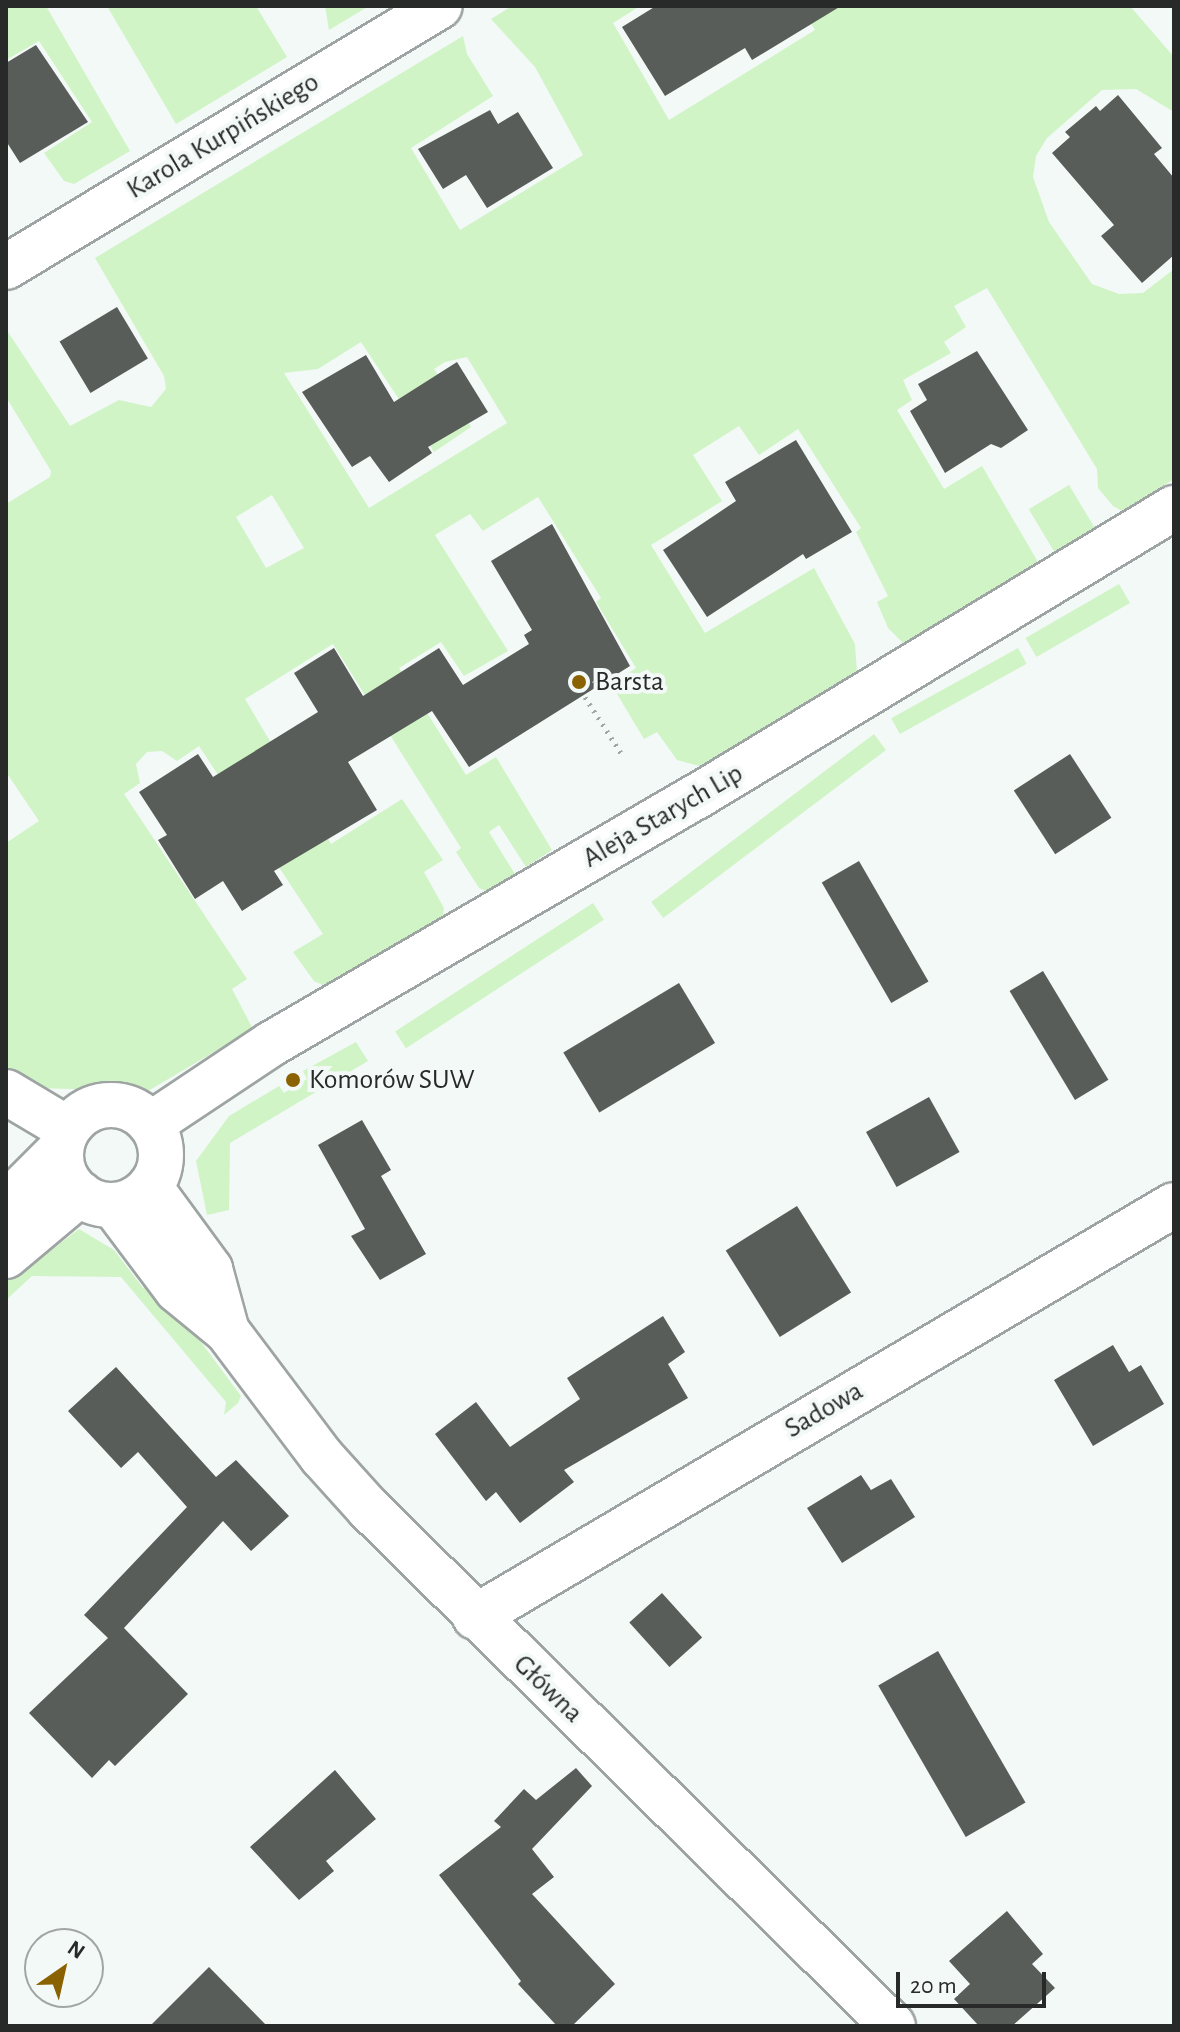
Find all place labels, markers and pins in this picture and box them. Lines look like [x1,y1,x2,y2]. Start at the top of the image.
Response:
place label: Barsta [595,665,664,699]
marker: Barsta [570,673,588,691]
place label: Komorów SUW [309,1063,475,1097]
marker: Komorów SUW [284,1071,302,1089]

